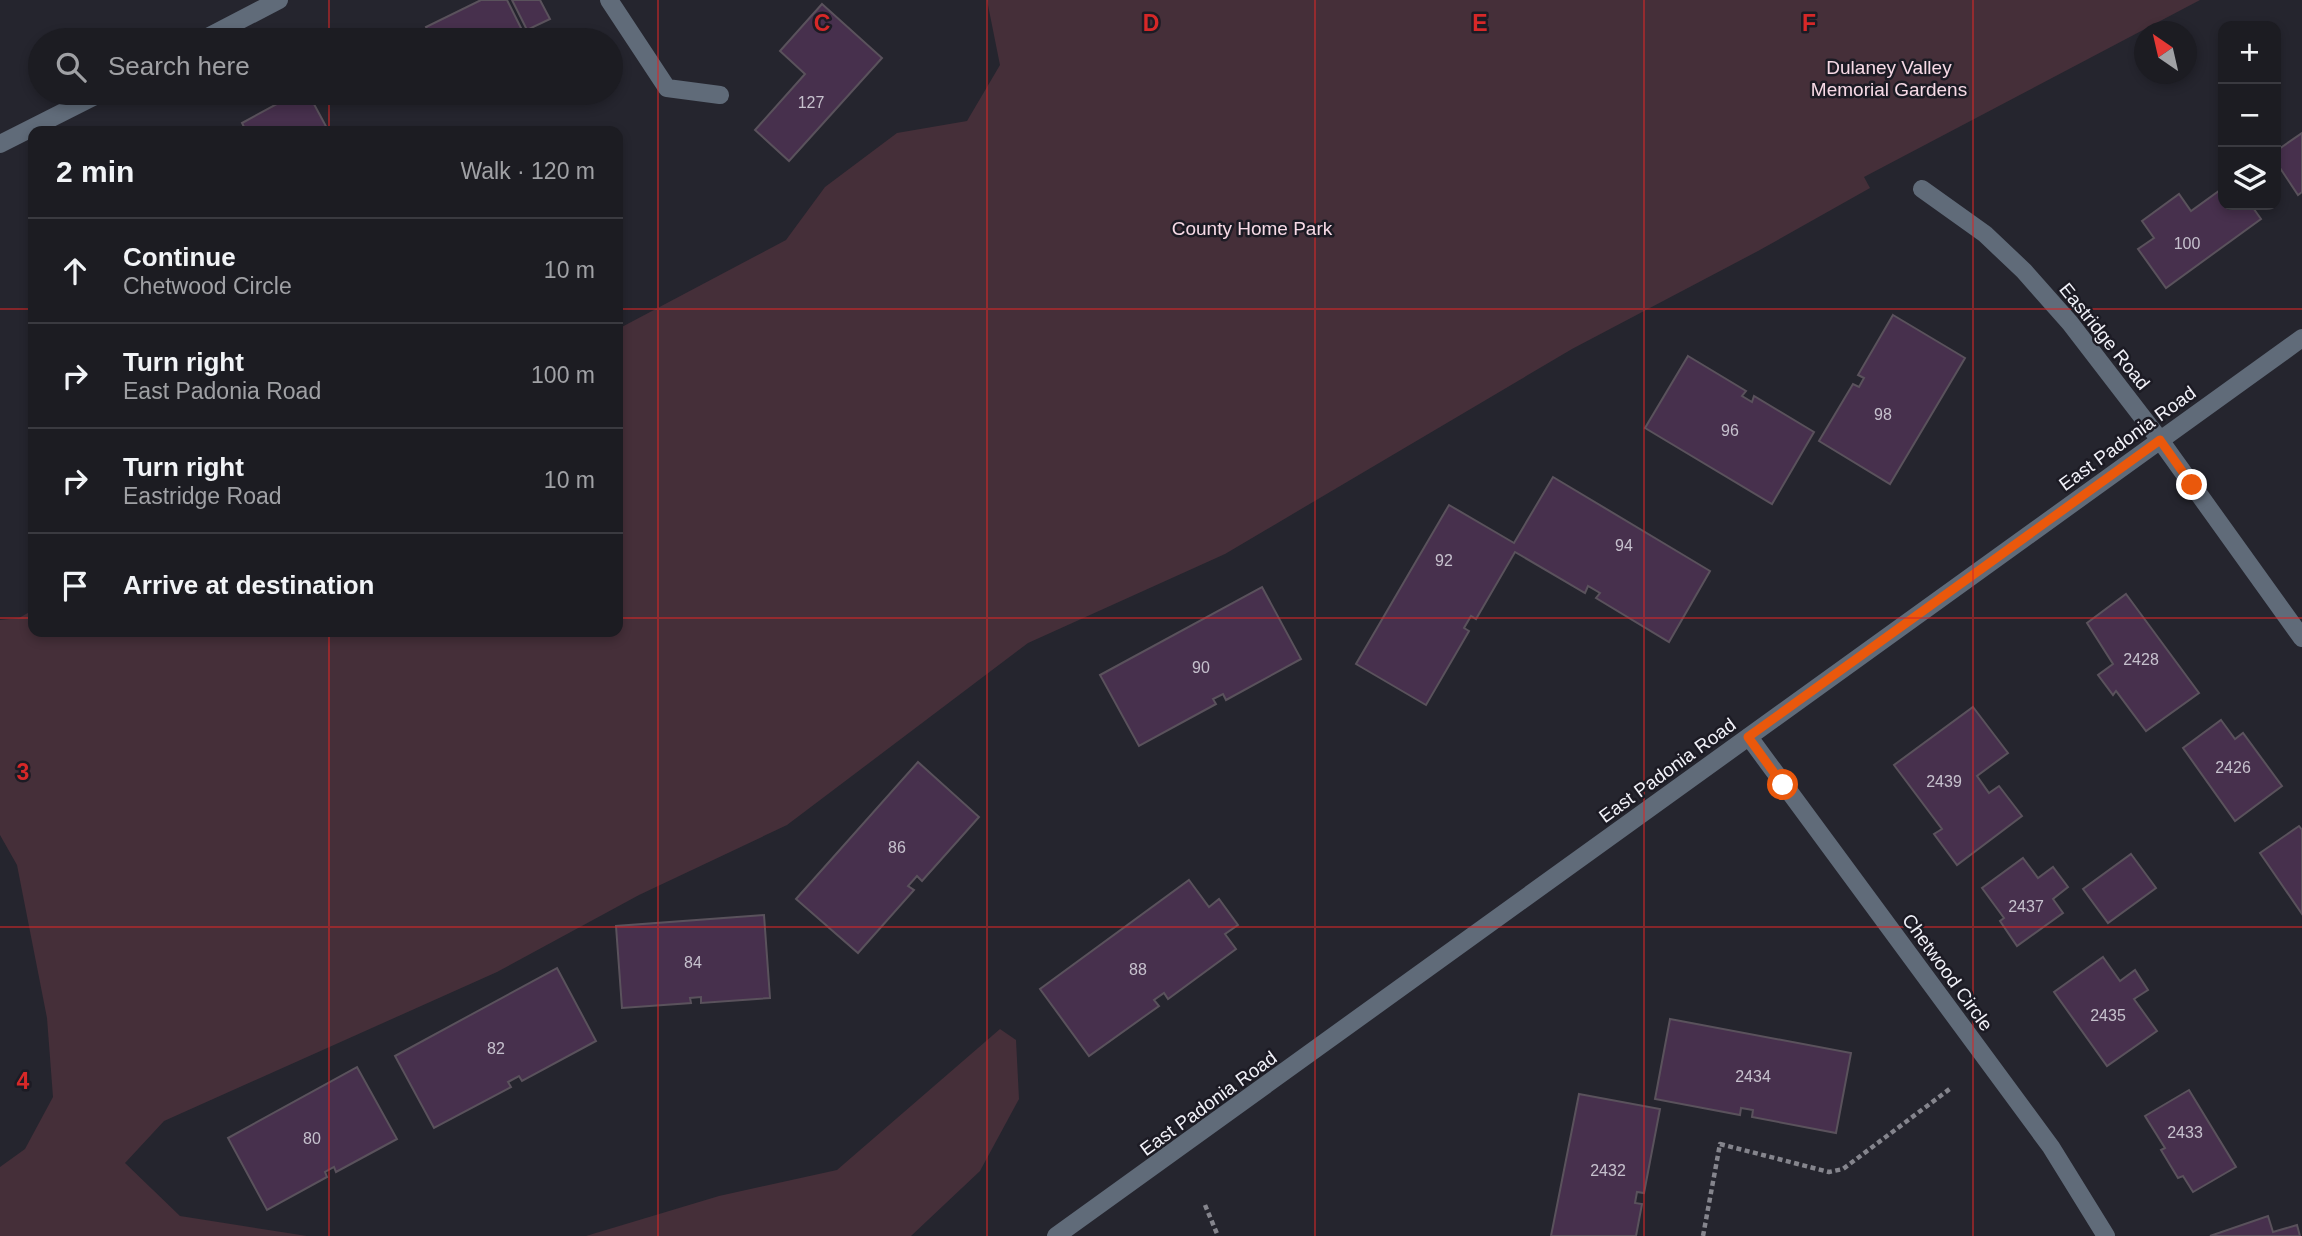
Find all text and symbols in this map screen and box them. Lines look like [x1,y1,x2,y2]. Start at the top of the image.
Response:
text: C [814,10,830,36]
text: D [1143,10,1159,36]
text: E [1472,10,1488,36]
text: F [1802,10,1816,36]
north arrow [2134,21,2197,84]
map controls [2218,21,2281,210]
button: + [2218,21,2281,84]
search box [28,28,623,105]
icon: search [52,48,90,86]
text: Search here [108,51,250,81]
park label: Dulaney Valley Memorial Gardens [1811,57,1967,100]
button: − [2218,84,2281,147]
house number: 127 [798,94,824,111]
button: layers [2218,147,2281,210]
text: 2 min [56,155,134,188]
text: Walk · 120 m [460,158,595,184]
park label: County Home Park [1172,218,1333,239]
house number: 100 [2174,235,2200,252]
text: Continue [123,242,236,272]
icon: ahead [56,252,94,290]
text: 10 m [544,257,595,283]
text: Chetwood Circle [123,273,292,299]
street label: Eastridge Road [2055,279,2154,394]
text: Turn right [123,347,244,377]
icon: right [56,357,94,395]
text: 100 m [531,362,595,388]
text: East Padonia Road [123,378,321,404]
street label: East Padonia Road [2055,382,2200,495]
house number: 98 [1874,406,1892,423]
house number: 96 [1721,422,1739,439]
text: Turn right [123,452,244,482]
icon: right [56,462,94,500]
text: 10 m [544,467,595,493]
route end [2176,469,2207,500]
text: Eastridge Road [123,483,282,509]
house number: 94 [1615,537,1633,554]
house number: 92 [1435,552,1453,569]
icon: arrive [56,567,94,605]
text: Arrive at destination [123,570,374,600]
house number: 2428 [2123,651,2159,668]
house number: 90 [1192,659,1210,676]
street label: East Padonia Road [1595,714,1740,827]
text: 3 [17,759,29,785]
house number: 2426 [2215,759,2251,776]
route start [1767,769,1798,800]
house number: 2439 [1926,773,1962,790]
house number: 86 [888,839,906,856]
house number: 2437 [2008,898,2044,915]
street label: Chetwood Circle [1898,910,1997,1035]
house number: 84 [684,954,702,971]
house number: 88 [1129,961,1147,978]
house number: 2435 [2090,1007,2126,1024]
house number: 82 [487,1040,505,1057]
street label: East Padonia Road [1136,1047,1281,1160]
text: 4 [17,1068,30,1094]
house number: 2434 [1735,1068,1771,1085]
house number: 2433 [2167,1124,2203,1141]
house number: 80 [303,1130,321,1147]
house number: 2432 [1590,1162,1626,1179]

